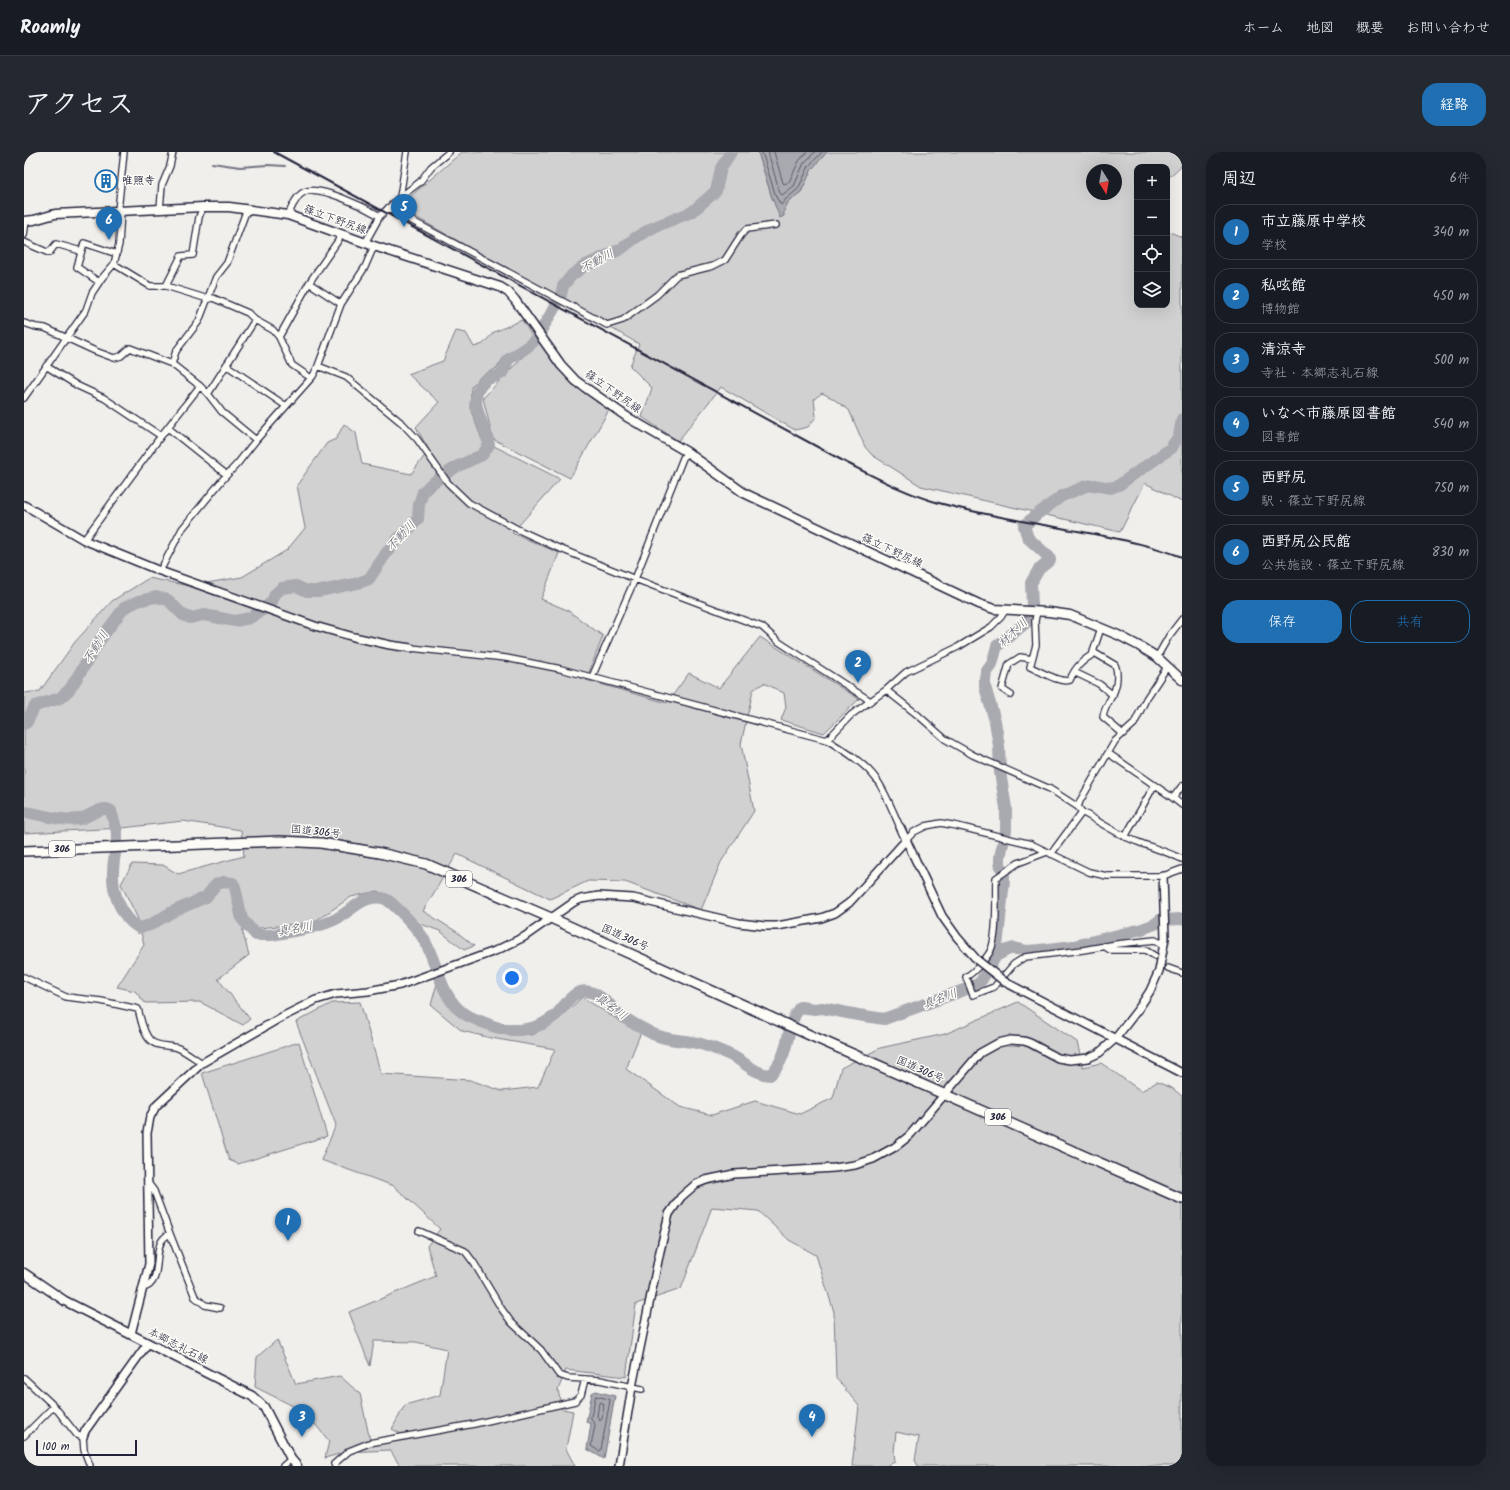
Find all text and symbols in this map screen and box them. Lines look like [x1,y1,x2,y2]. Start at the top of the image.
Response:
text: Roamly [20,13,80,43]
text: ホーム [1243,17,1284,39]
text: 地図 [1306,17,1334,39]
text: 概要 [1356,17,1384,39]
text: お問い合わせ [1406,17,1490,39]
text: アクセス [24,83,134,128]
button: 経路 [1422,83,1486,126]
north arrow [1086,164,1122,200]
map controls [1134,164,1170,308]
button: + [1134,164,1170,200]
text: 周辺 [1222,166,1256,193]
building icon: 唯照寺 [93,168,119,194]
text: 6件 [1450,168,1470,189]
place label: 唯照寺 [122,172,155,190]
pin: 5 [391,194,417,227]
street label: 篠立下野尻線 [301,200,369,240]
button: − [1134,200,1170,236]
pin: 6 [96,207,122,240]
text: 市立藤原中学校 [1261,210,1366,234]
text: 1 [1234,222,1238,243]
text: 340 m [1432,222,1469,243]
text: 学校 [1261,235,1287,256]
button: locate [1134,236,1170,272]
water label: 不動川 [577,244,617,278]
button: layers [1134,272,1170,308]
text: 私呟館 [1261,274,1306,298]
text: 2 [1232,286,1240,307]
text: 450 m [1433,286,1469,307]
text: 博物館 [1261,299,1300,320]
text: 清涼寺 [1261,338,1306,362]
text: 3 [1232,350,1240,371]
text: 500 m [1433,350,1469,371]
text: 寺社 · 本郷志礼石線 [1261,363,1379,384]
street label: 篠立下野尻線 [581,366,645,418]
text: いなべ市藤原図書館 [1261,402,1396,426]
text: 4 [1232,414,1240,435]
text: 540 m [1433,414,1469,435]
text: 図書館 [1261,427,1300,448]
text: 西野尻 [1261,466,1306,490]
text: 5 [1233,478,1239,499]
text: 750 m [1434,478,1469,499]
text: 駅 · 篠立下野尻線 [1261,491,1366,512]
water label: 不動川 [382,516,420,556]
street label: 篠立下野尻線 [858,529,926,573]
text: 西野尻公民館 [1261,530,1351,554]
text: 6 [1232,542,1240,563]
text: 830 m [1432,542,1469,563]
text: 公共施設 · 篠立下野尻線 [1261,555,1405,576]
button: 保存 [1222,600,1342,643]
button: 共有 [1350,600,1470,643]
water label: 材木川 [993,614,1033,652]
water label: 不動川 [78,627,114,667]
pin: 2 [845,650,871,683]
street label: 国道306号 [290,820,342,844]
road number: 306 [49,841,75,857]
road number: 306 [446,871,472,887]
water label: 真名川 [276,917,314,941]
street label: 国道306号 [598,919,652,957]
your location [502,968,522,988]
water label: 真名川 [920,984,960,1014]
water label: 真名川 [591,989,631,1025]
street label: 国道306号 [893,1051,947,1089]
road number: 306 [985,1109,1011,1125]
pin: 1 [275,1208,301,1241]
street label: 本郷志礼石線 [145,1323,211,1369]
pin: 3 [289,1404,315,1437]
pin: 4 [799,1404,825,1437]
scale bar [36,1438,137,1457]
text: 100 m [42,1438,70,1456]

